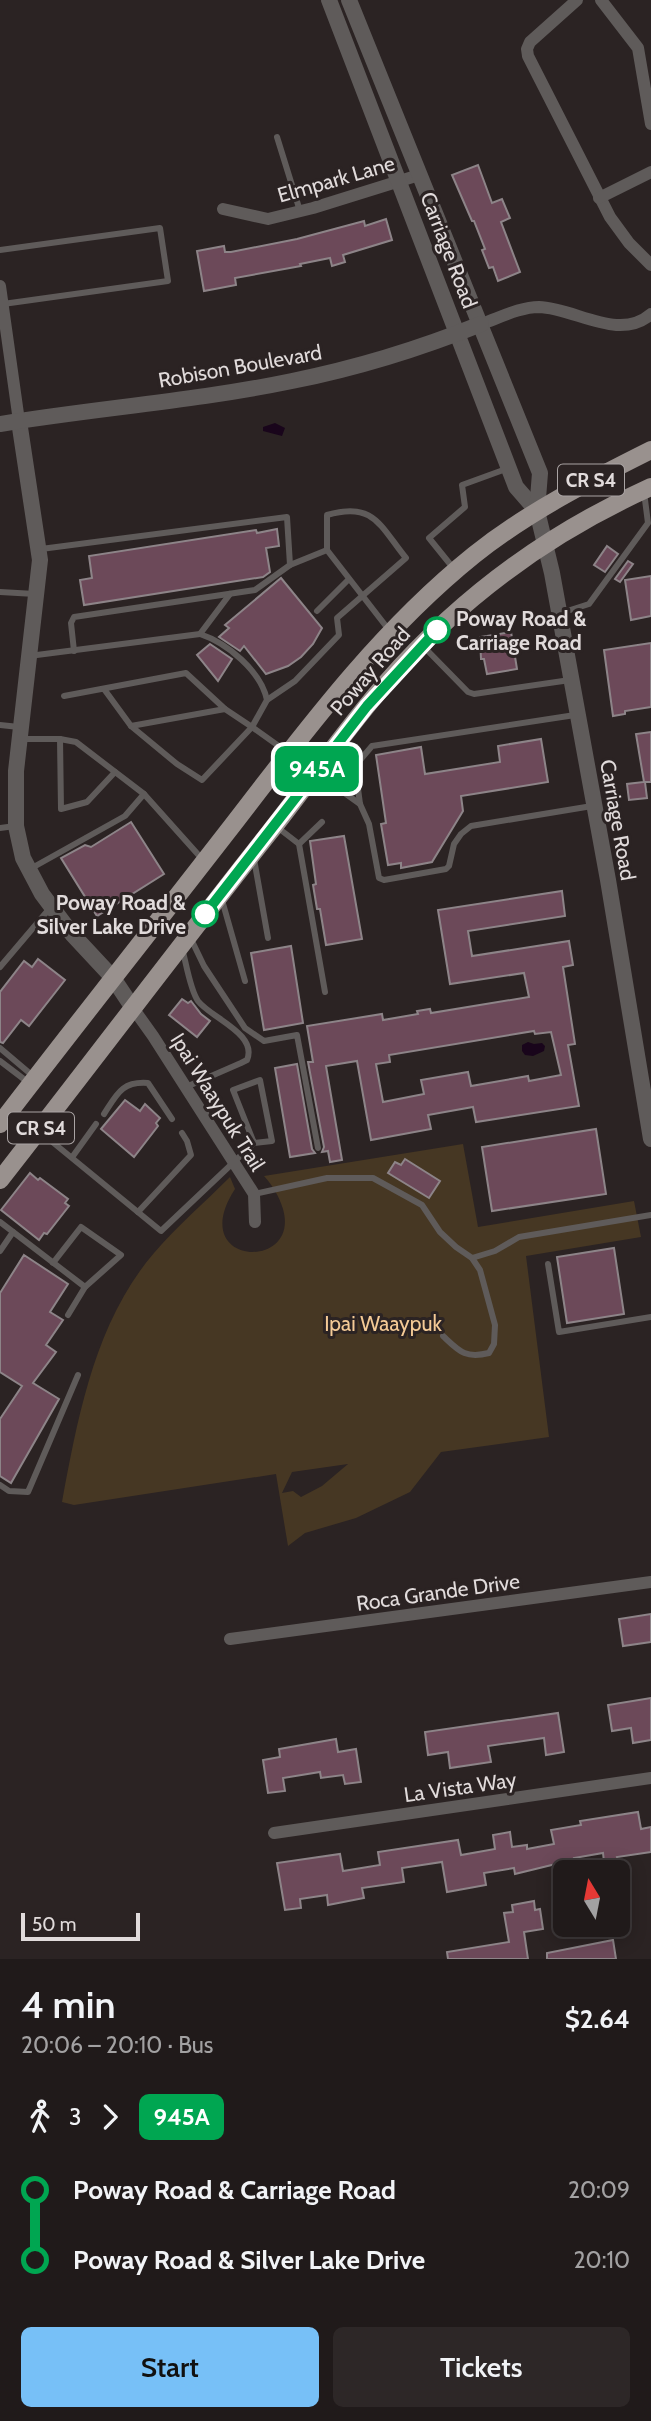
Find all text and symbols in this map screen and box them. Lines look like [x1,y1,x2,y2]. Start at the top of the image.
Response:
street label: Elmpark Lane [275,150,398,208]
street label: Carriage Road [415,188,483,312]
street label: Robison Boulevard [156,339,324,393]
road number: CR S4 [558,464,624,495]
place label: Poway Road & Carriage Road [456,606,587,655]
marker: Poway Road & Carriage Road [424,617,450,643]
street label: Poway Road [325,622,415,720]
line badge: 945A [268,746,366,792]
text: 945A [289,754,345,783]
street label: Carriage Road [595,758,641,882]
place label: Poway Road & Silver Lake Drive [37,890,187,939]
marker: Poway Road & Silver Lake Drive [192,901,218,927]
street label: Ipai Waaypuk Trail [166,1029,270,1176]
road number: CR S4 [8,1112,74,1144]
park label: Ipai Waaypuk [324,1311,442,1336]
street label: Roca Grande Drive [355,1568,522,1616]
street label: La Vista Way [402,1767,518,1807]
north arrow [553,1860,630,1937]
map controls [553,1860,630,1937]
scale bar [21,1910,140,1942]
text: 50 m [32,1913,76,1936]
text: 4 min [21,1981,116,2028]
text: $2.64 [565,2003,630,2035]
text: 20:06 – 20:10 · Bus [21,2031,213,2059]
icon: walk [21,2098,59,2136]
icon: forward [91,2098,129,2136]
text: 945A [153,2102,210,2131]
text: 3 [69,2103,81,2131]
text: Poway Road & Carriage Road [73,2174,396,2206]
text: 20:09 [568,2176,630,2204]
text: Poway Road & Silver Lake Drive [73,2244,425,2276]
text: 20:10 [574,2246,630,2274]
button: Start [21,2327,319,2407]
button: Tickets [333,2327,630,2407]

